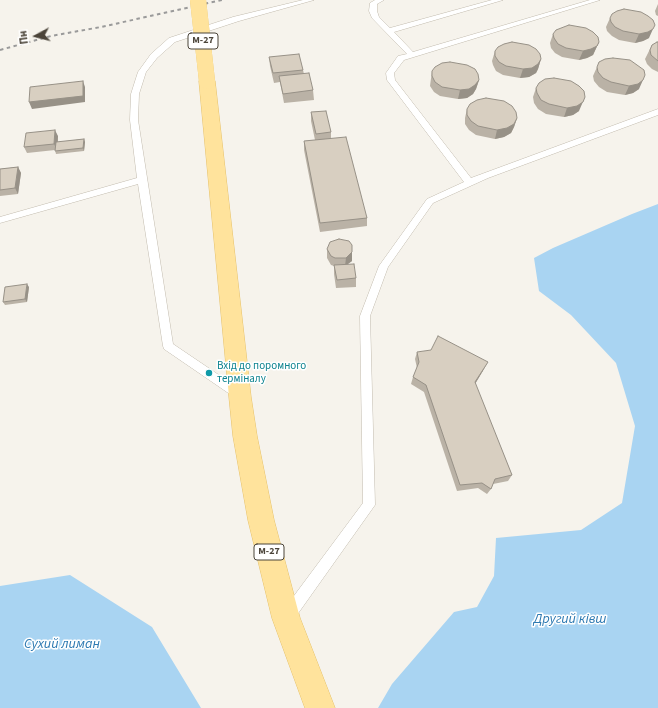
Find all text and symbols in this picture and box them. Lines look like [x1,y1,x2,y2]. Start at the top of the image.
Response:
north arrow [16,16,56,56]
text: Пн [15,30,32,45]
road number: М-27 [188,33,218,49]
place label: Вхід до поромного терміналу [217,360,306,386]
marker: Вхід до поромного терміналу [204,368,214,378]
road number: М-27 [254,544,284,560]
water label: Другий ківш [534,612,606,628]
water label: Сухий лиман [24,637,100,653]

